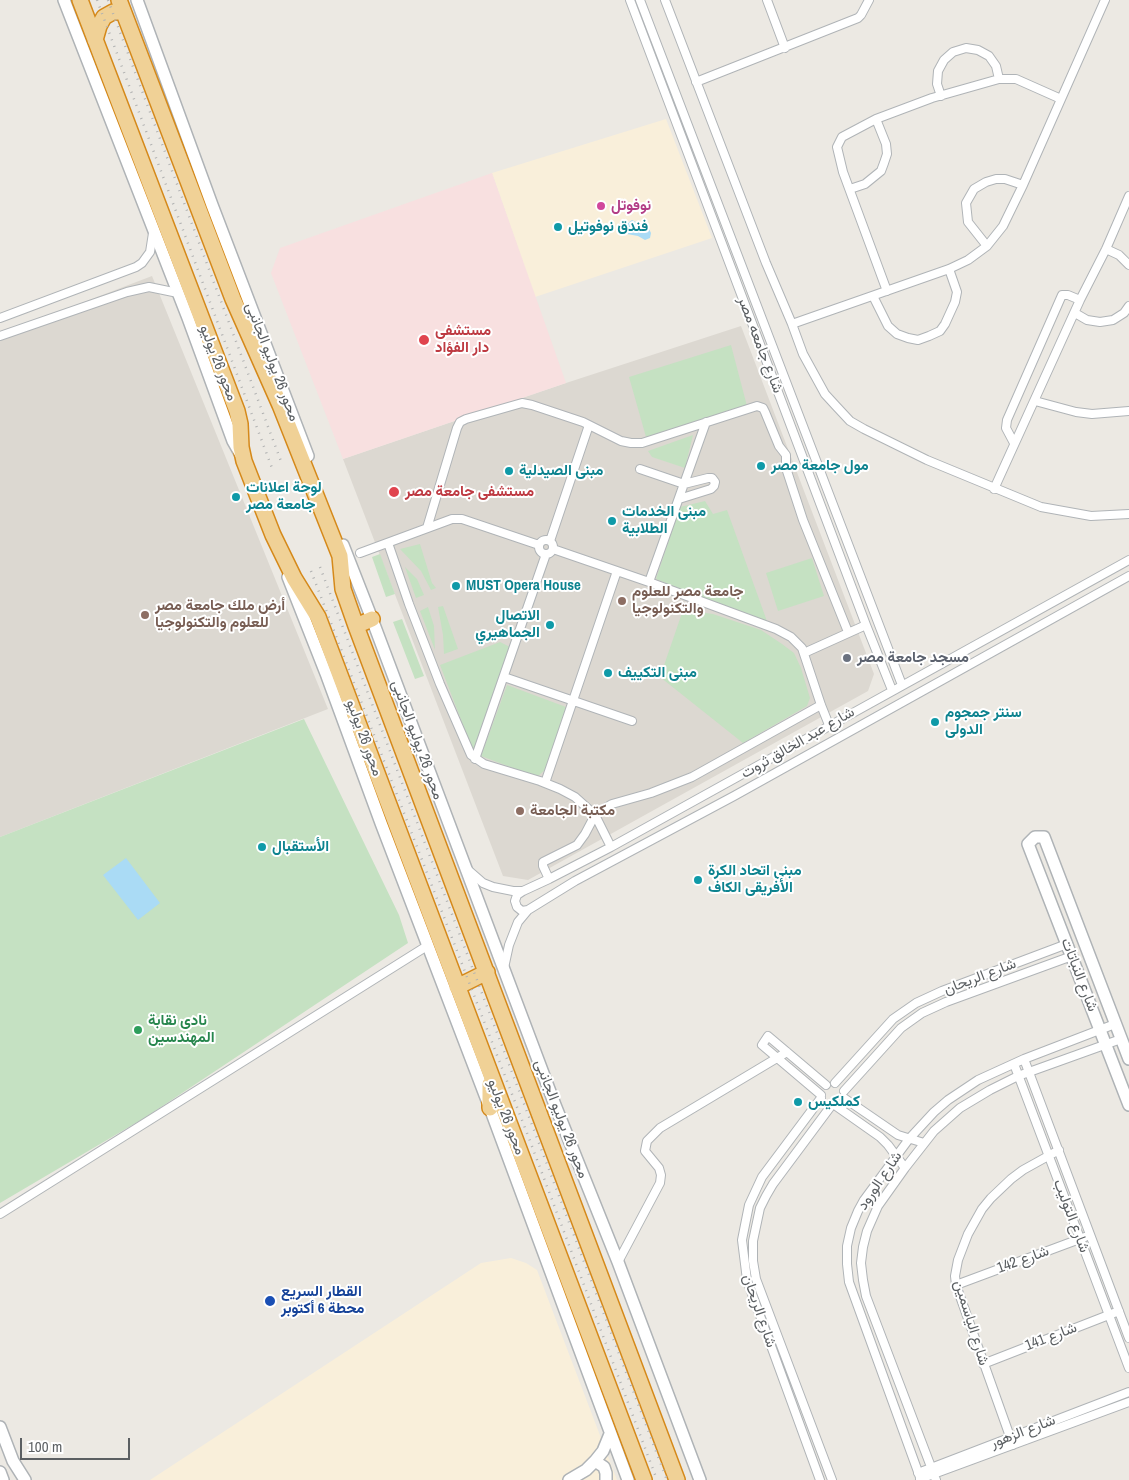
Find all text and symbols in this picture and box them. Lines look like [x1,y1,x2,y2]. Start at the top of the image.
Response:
place label: نوفوتل [611,197,651,215]
marker: نوفوتل [595,200,607,212]
place label: فندق نوفوتيل [568,218,648,236]
marker: فندق نوفوتيل [552,221,564,233]
street label: شارع جامعه مصر [733,294,787,396]
street label: محور 26 يوليو الجانبى [241,300,303,424]
street label: محور 26 يوليو [195,322,241,404]
place label: مستشفى دار الفؤاد [435,322,491,357]
marker: مستشفى دار الفؤاد [417,333,431,347]
place label: مول جامعة مصر [771,457,869,475]
marker: مول جامعة مصر [755,460,767,472]
place label: مبنى الصيدلية [519,462,604,480]
marker: مبنى الصيدلية [503,465,515,477]
place label: لوحة اعلانات جامعة مصر [246,479,322,514]
place label: مستشفى جامعة مصر [405,483,534,501]
marker: مستشفى جامعة مصر [387,485,401,499]
marker: لوحة اعلانات جامعة مصر [230,491,242,503]
place label: مبنى الخدمات الطلابية [622,503,706,538]
marker: مبنى الخدمات الطلابية [606,515,618,527]
place label: MUST Opera House [466,577,581,595]
marker: MUST Opera House [450,580,462,592]
place label: جامعة مصر للعلوم والتكنولوجيا [632,583,743,618]
marker: جامعة مصر للعلوم والتكنولوجيا [616,595,628,607]
place label: أرض ملك جامعة مصر للعلوم والتكنولوجيا [155,597,285,632]
place label: الاتصال الجماهيري [475,607,540,642]
marker: أرض ملك جامعة مصر للعلوم والتكنولوجيا [139,609,151,621]
marker: الاتصال الجماهيري [544,619,556,631]
place label: مسجد جامعة مصر [857,649,969,667]
marker: مسجد جامعة مصر [841,652,853,664]
place label: مبنى التكييف [618,664,697,682]
marker: مبنى التكييف [602,667,614,679]
street label: محور 26 يوليو الجانبى [387,678,447,802]
street label: محور 26 يوليو [342,697,386,779]
street label: شارع عبد الخالق ثروت [738,703,858,783]
place label: سنتر جمجوم الدولى [945,704,1022,739]
marker: سنتر جمجوم الدولى [929,716,941,728]
place label: مكتبة الجامعة [530,802,615,820]
marker: مكتبة الجامعة [514,805,526,817]
place label: الأستقبال [272,838,329,856]
marker: الأستقبال [256,841,268,853]
place label: مبنى اتحاد الكرة الأفريقى الكاف [708,862,802,897]
marker: مبنى اتحاد الكرة الأفريقى الكاف [692,874,704,886]
street label: شارع النباتات [1057,936,1101,1014]
street label: شارع الريحان [941,955,1019,999]
place label: نادى نقابة المهندسين [148,1012,215,1047]
marker: نادى نقابة المهندسين [132,1024,144,1036]
street label: محور 26 يوليو الجانبى [530,1057,592,1181]
street label: محور 26 يوليو [483,1076,529,1158]
place label: كملكيس [808,1093,860,1111]
marker: كملكيس [792,1096,804,1108]
street label: شارع الورود [854,1148,906,1214]
street label: شارع التوليب [1049,1177,1093,1255]
street label: شارع 142 [994,1242,1052,1278]
street label: شارع الريحان [738,1272,780,1350]
street label: شارع الياسمين [950,1278,992,1368]
place label: القطار السريع محطة 6 أكتوبر [281,1283,365,1318]
marker: القطار السريع محطة 6 أكتوبر [263,1294,277,1308]
street label: شارع 141 [1023,1319,1079,1355]
street label: شارع الزهور [988,1411,1058,1453]
scale bar [22,1428,132,1460]
text: 100 m [28,1436,62,1457]

